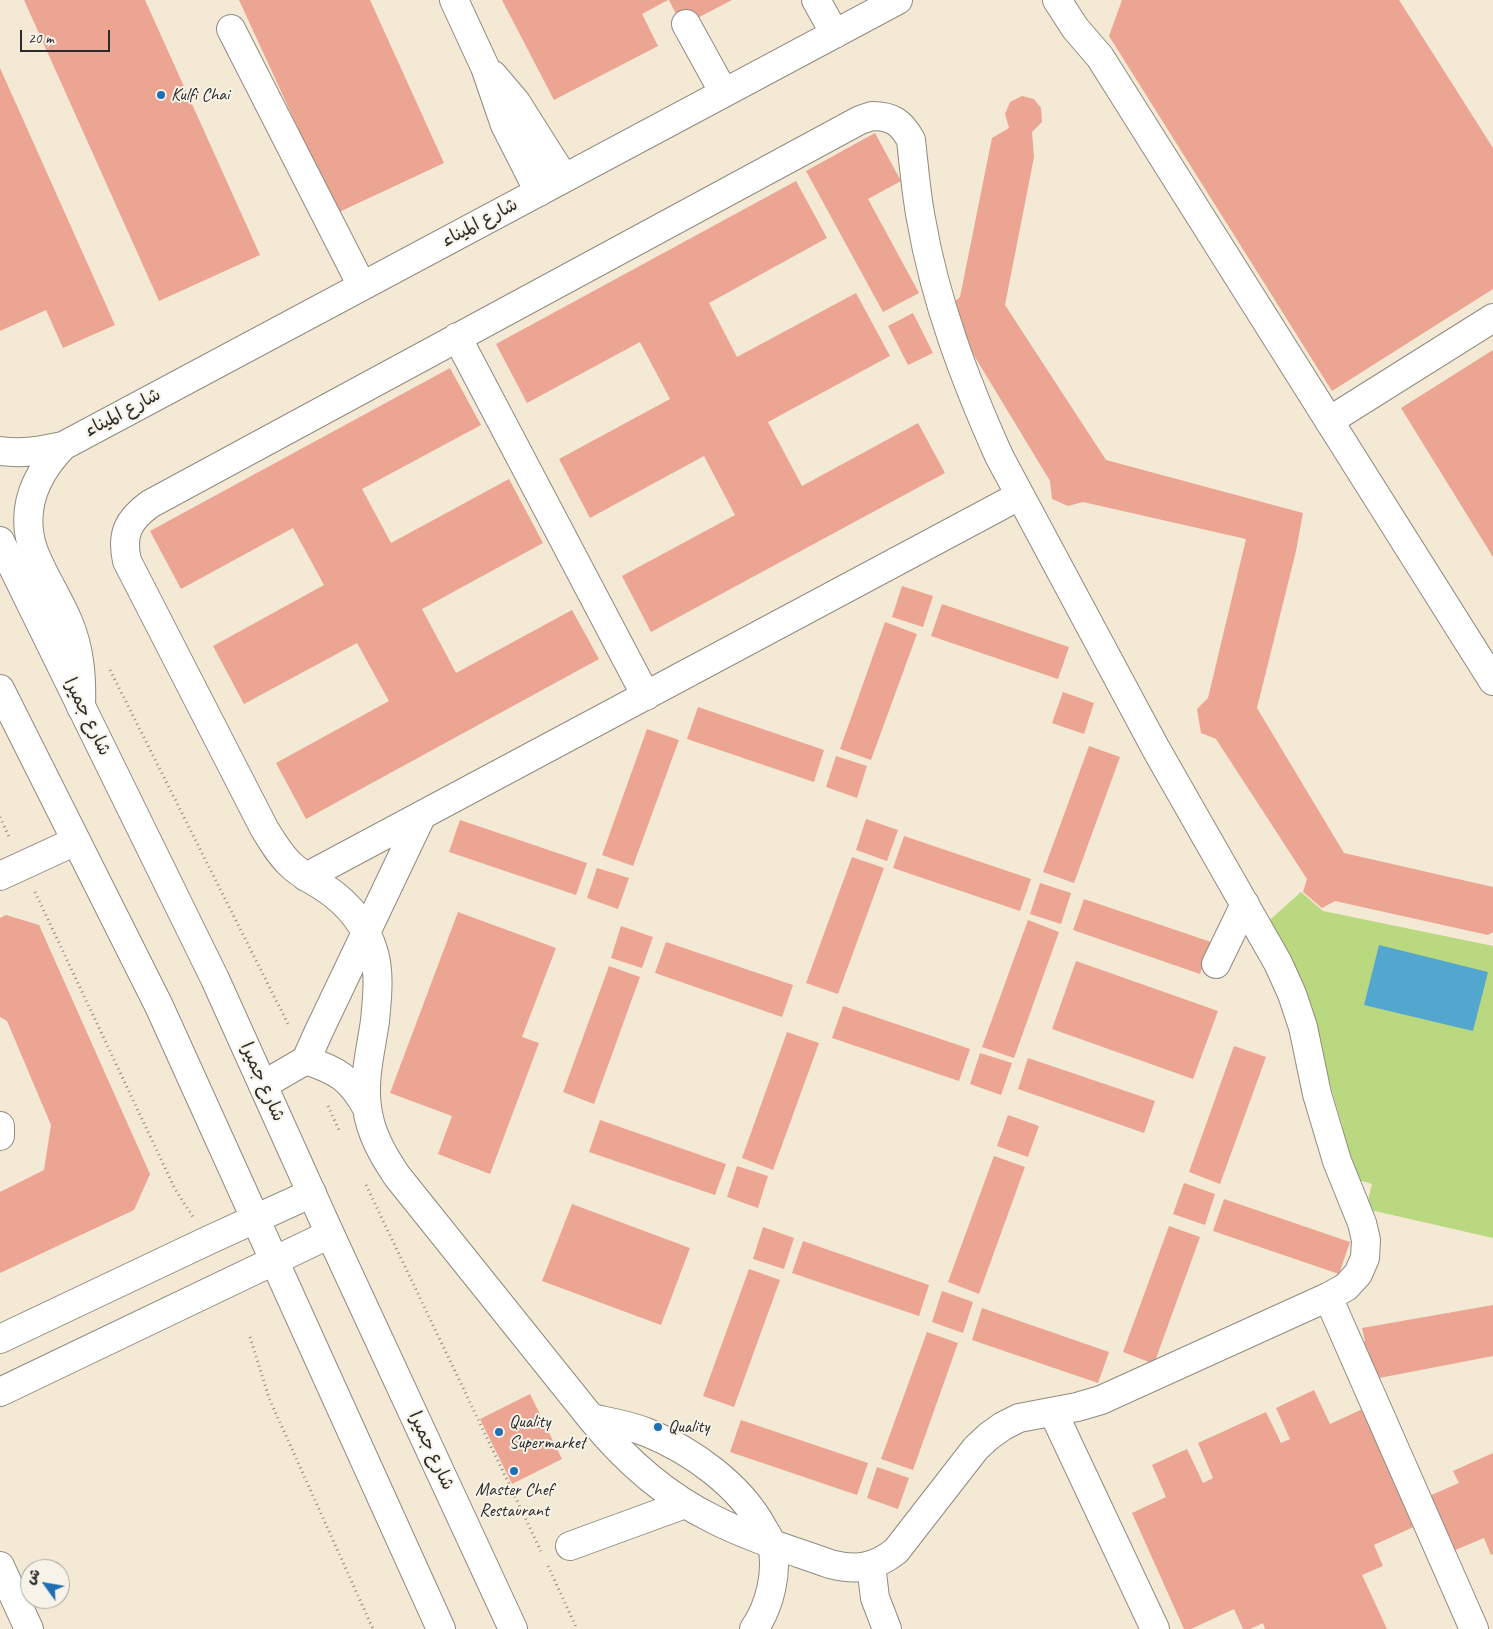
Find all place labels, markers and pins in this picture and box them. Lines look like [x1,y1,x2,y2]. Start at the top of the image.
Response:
place label: Kulfi Chai [171,84,229,106]
marker: Kulfi Chai [155,89,167,101]
place label: Quality Supermarket [509,1411,585,1454]
place label: Quality [668,1416,709,1438]
marker: Quality [652,1421,664,1433]
marker: Quality Supermarket [493,1426,505,1438]
marker: Master Chef Restaurant [508,1465,520,1477]
place label: Master Chef Restaurant [475,1479,553,1522]

